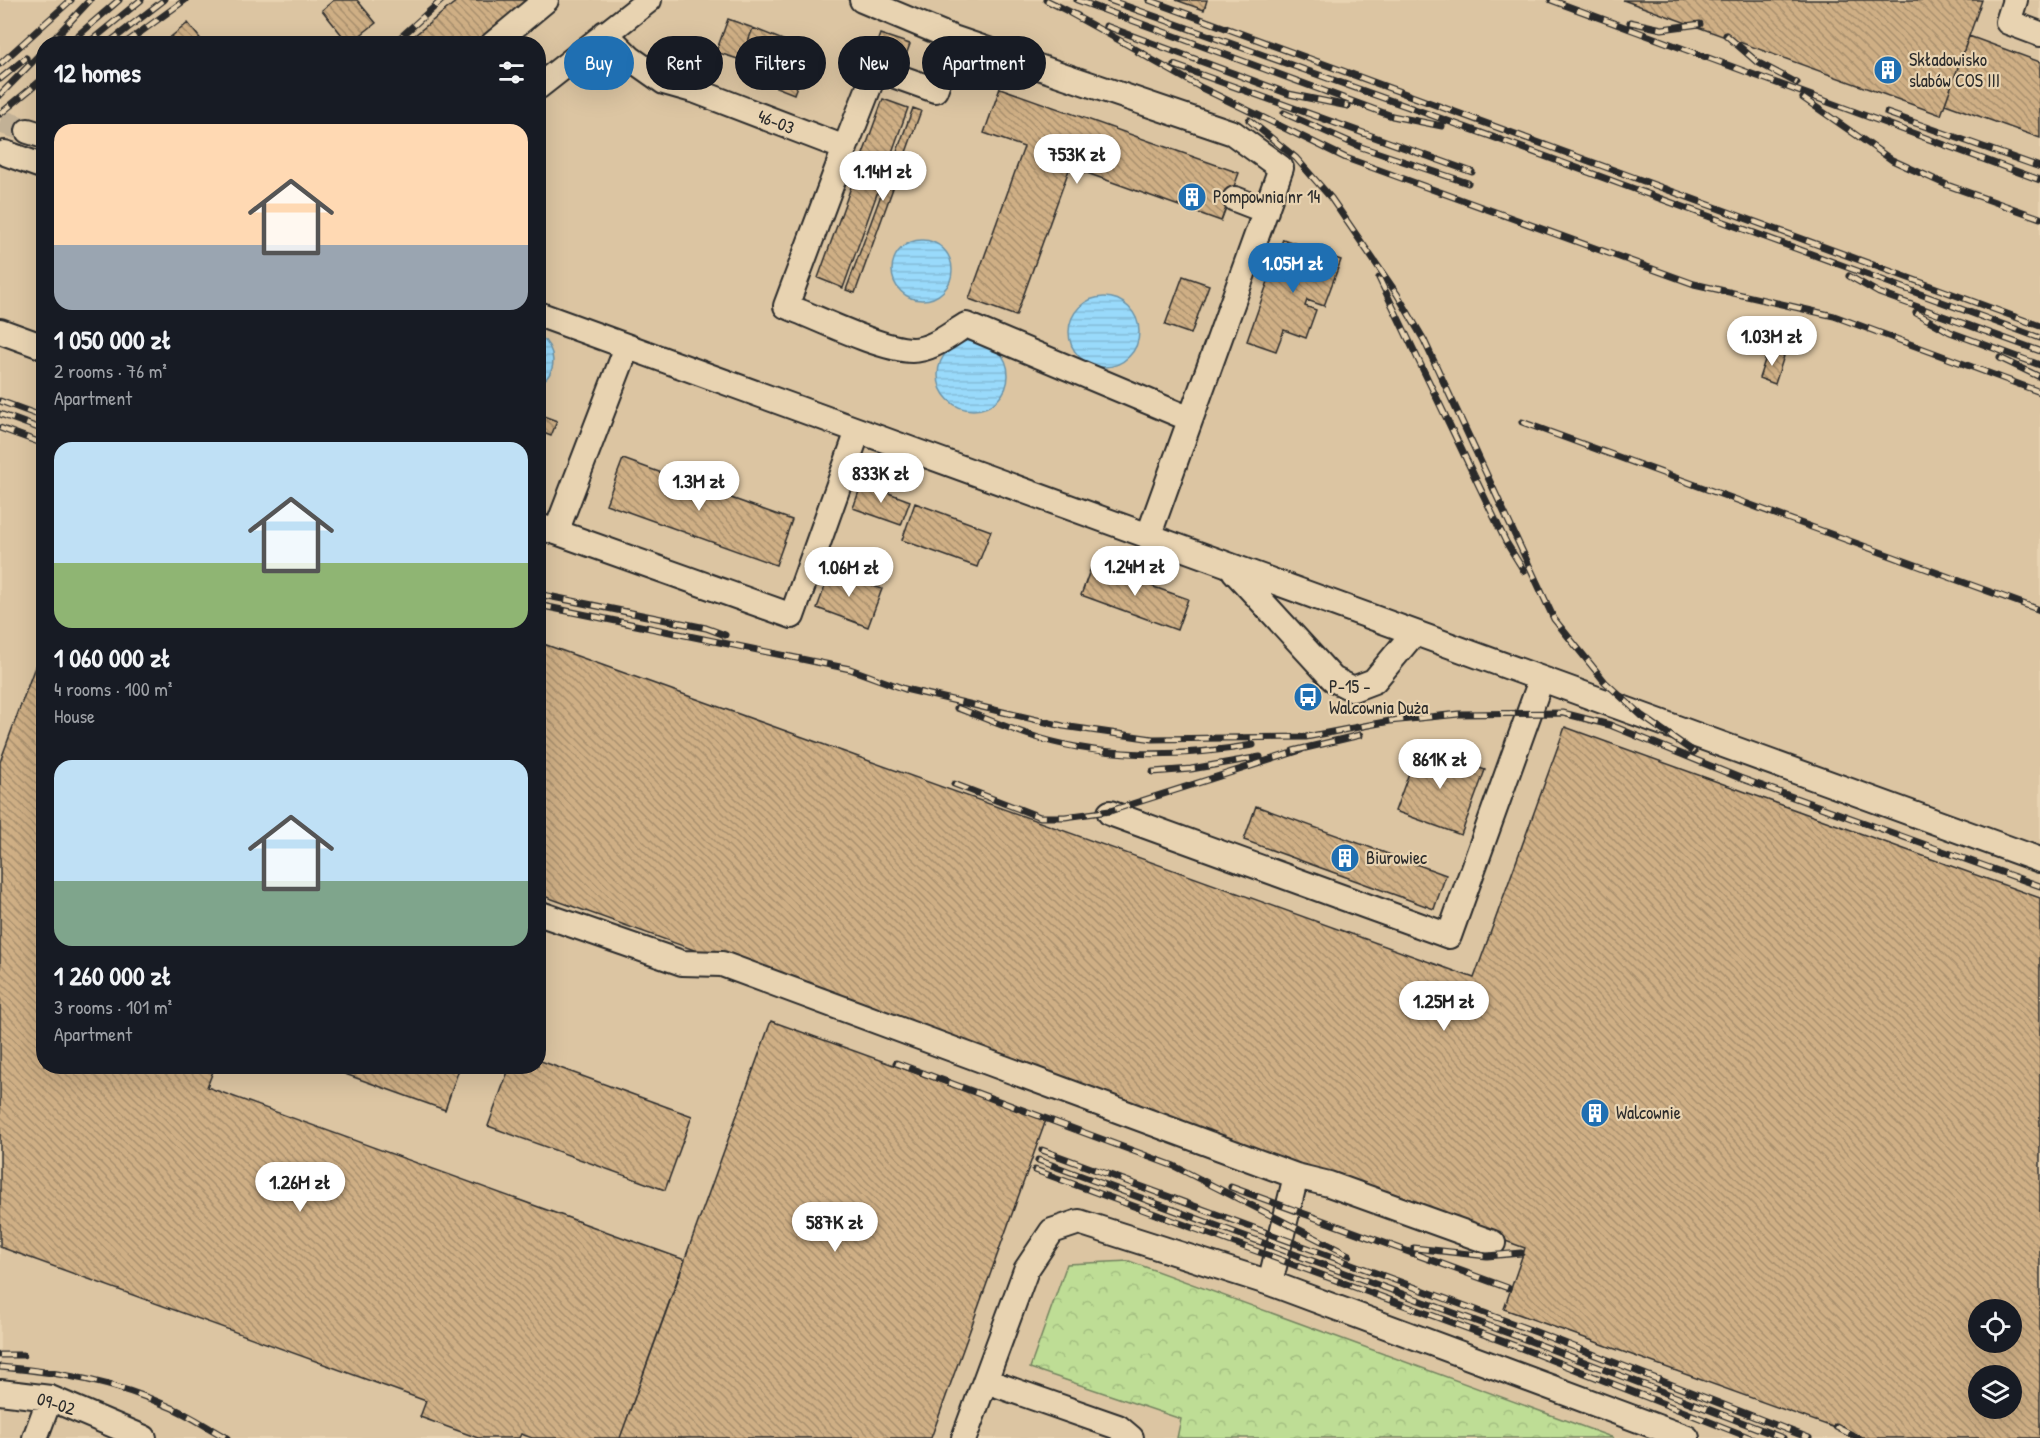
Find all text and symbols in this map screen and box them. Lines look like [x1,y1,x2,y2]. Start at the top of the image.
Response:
chip: Buy [564,36,634,90]
chip: Rent [646,36,723,90]
chip: Filters [735,36,826,90]
chip: New [838,36,910,90]
chip: Apartment [922,36,1046,90]
place label: Składowisko slabów COS III [1909,47,2000,93]
building icon: Składowisko slabów COS III [1872,54,1904,86]
text: 12 homes [54,55,141,90]
icon: filters [495,56,528,89]
street label: 46-03 [754,103,798,140]
pin: 753K zł [1022,134,1132,185]
text: 753K zł [1048,140,1106,167]
pin: 1.14M zł [821,151,945,202]
text: 1.14M zł [854,157,912,184]
icon: home [237,163,345,271]
building icon: Pompownia nr 14 [1176,181,1208,213]
place label: Pompownia nr 14 [1213,184,1321,209]
pin: 1.05M zł [1231,243,1355,294]
text: 1.05M zł [1262,249,1324,276]
pin: 1.03M zł [1710,316,1834,367]
text: 1 050 000 zł [54,322,172,357]
text: 1.03M zł [1741,322,1803,349]
text: 2 rooms · 76 m² [54,357,167,384]
text: Apartment [54,384,132,411]
pin: 833K zł [826,453,936,504]
text: 833K zł [852,459,910,486]
pin: 1.3M zł [644,461,754,512]
text: 1.3M zł [672,467,726,494]
icon: home [237,481,345,589]
pin: 1.24M zł [1073,546,1197,597]
pin: 1.06M zł [787,547,911,598]
text: 1.24M zł [1104,552,1166,579]
text: 1.06M zł [818,553,880,580]
text: 1 060 000 zł [54,640,171,675]
place label: P-15 - Walcownia Duża [1329,674,1428,720]
text: 4 rooms · 100 m² [54,675,172,702]
bus stop icon: P-15 - Walcownia Duża [1292,681,1324,713]
text: House [54,702,95,729]
pin: 861K zł [1385,739,1495,790]
text: 861K zł [1412,745,1468,772]
icon: home [237,799,345,907]
building icon: Biurowiec [1329,842,1361,874]
place label: Biurowiec [1366,845,1427,870]
text: 1 260 000 zł [54,958,172,993]
pin: 1.25M zł [1382,981,1506,1032]
text: 1.25M zł [1413,987,1475,1014]
text: 3 rooms · 101 m² [54,993,172,1020]
text: Apartment [54,1020,132,1047]
building icon: Walcownie [1579,1097,1611,1129]
place label: Walcownie [1616,1100,1681,1125]
pin: 1.26M zł [238,1162,362,1213]
text: 1.26M zł [269,1168,331,1195]
pin: 587K zł [780,1202,890,1253]
text: 587K zł [806,1208,864,1235]
map controls [1968,1299,2022,1419]
button: locate [1968,1299,2022,1353]
button: layers [1968,1365,2022,1419]
street label: 09-02 [34,1386,79,1421]

